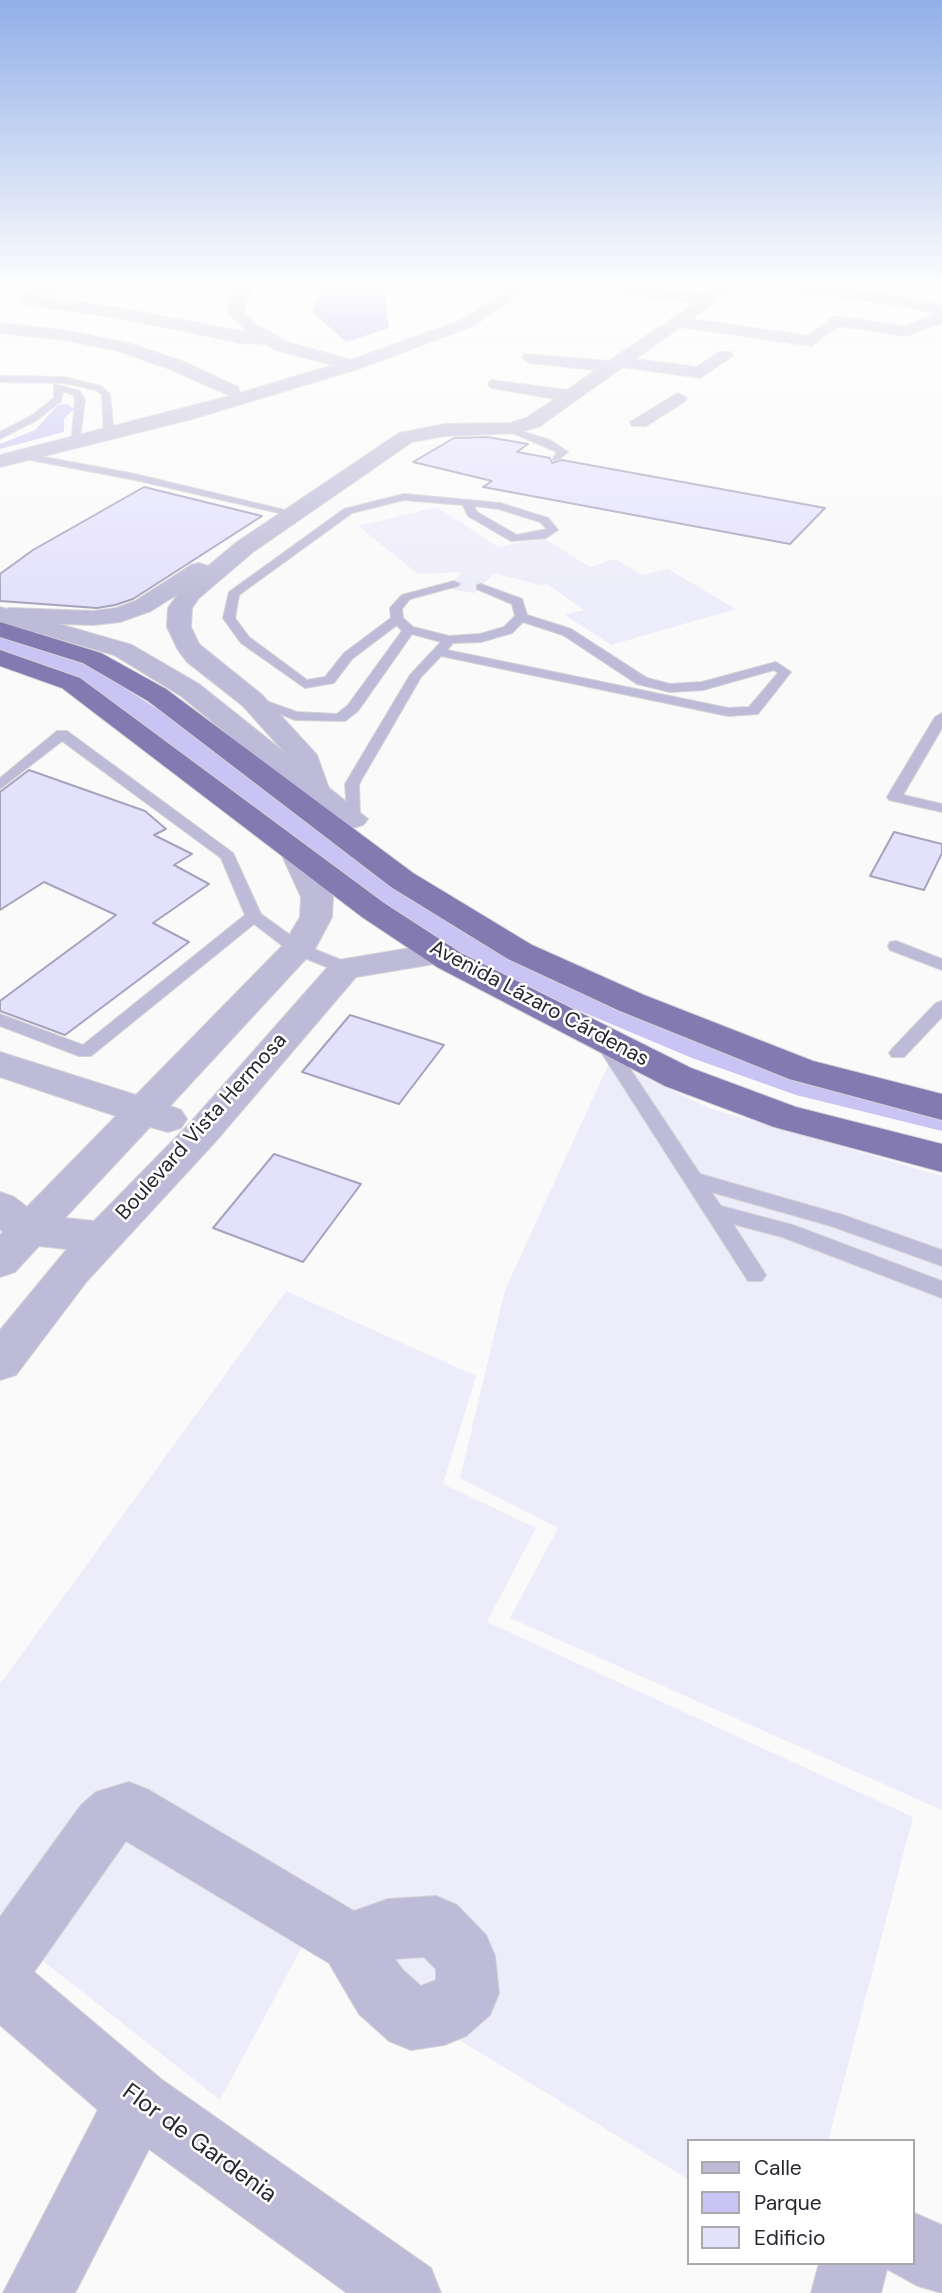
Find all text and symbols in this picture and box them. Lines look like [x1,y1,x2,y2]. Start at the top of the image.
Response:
street label: Avenida Lázaro Cárdenas [425,935,653,1073]
street label: Boulevard Vista Hermosa [111,1028,293,1226]
street label: Flor de Gardenia [116,2078,282,2210]
legend [687,2139,914,2265]
text: Calle [754,2154,802,2182]
text: Parque [754,2189,822,2217]
text: Edificio [754,2224,825,2252]

